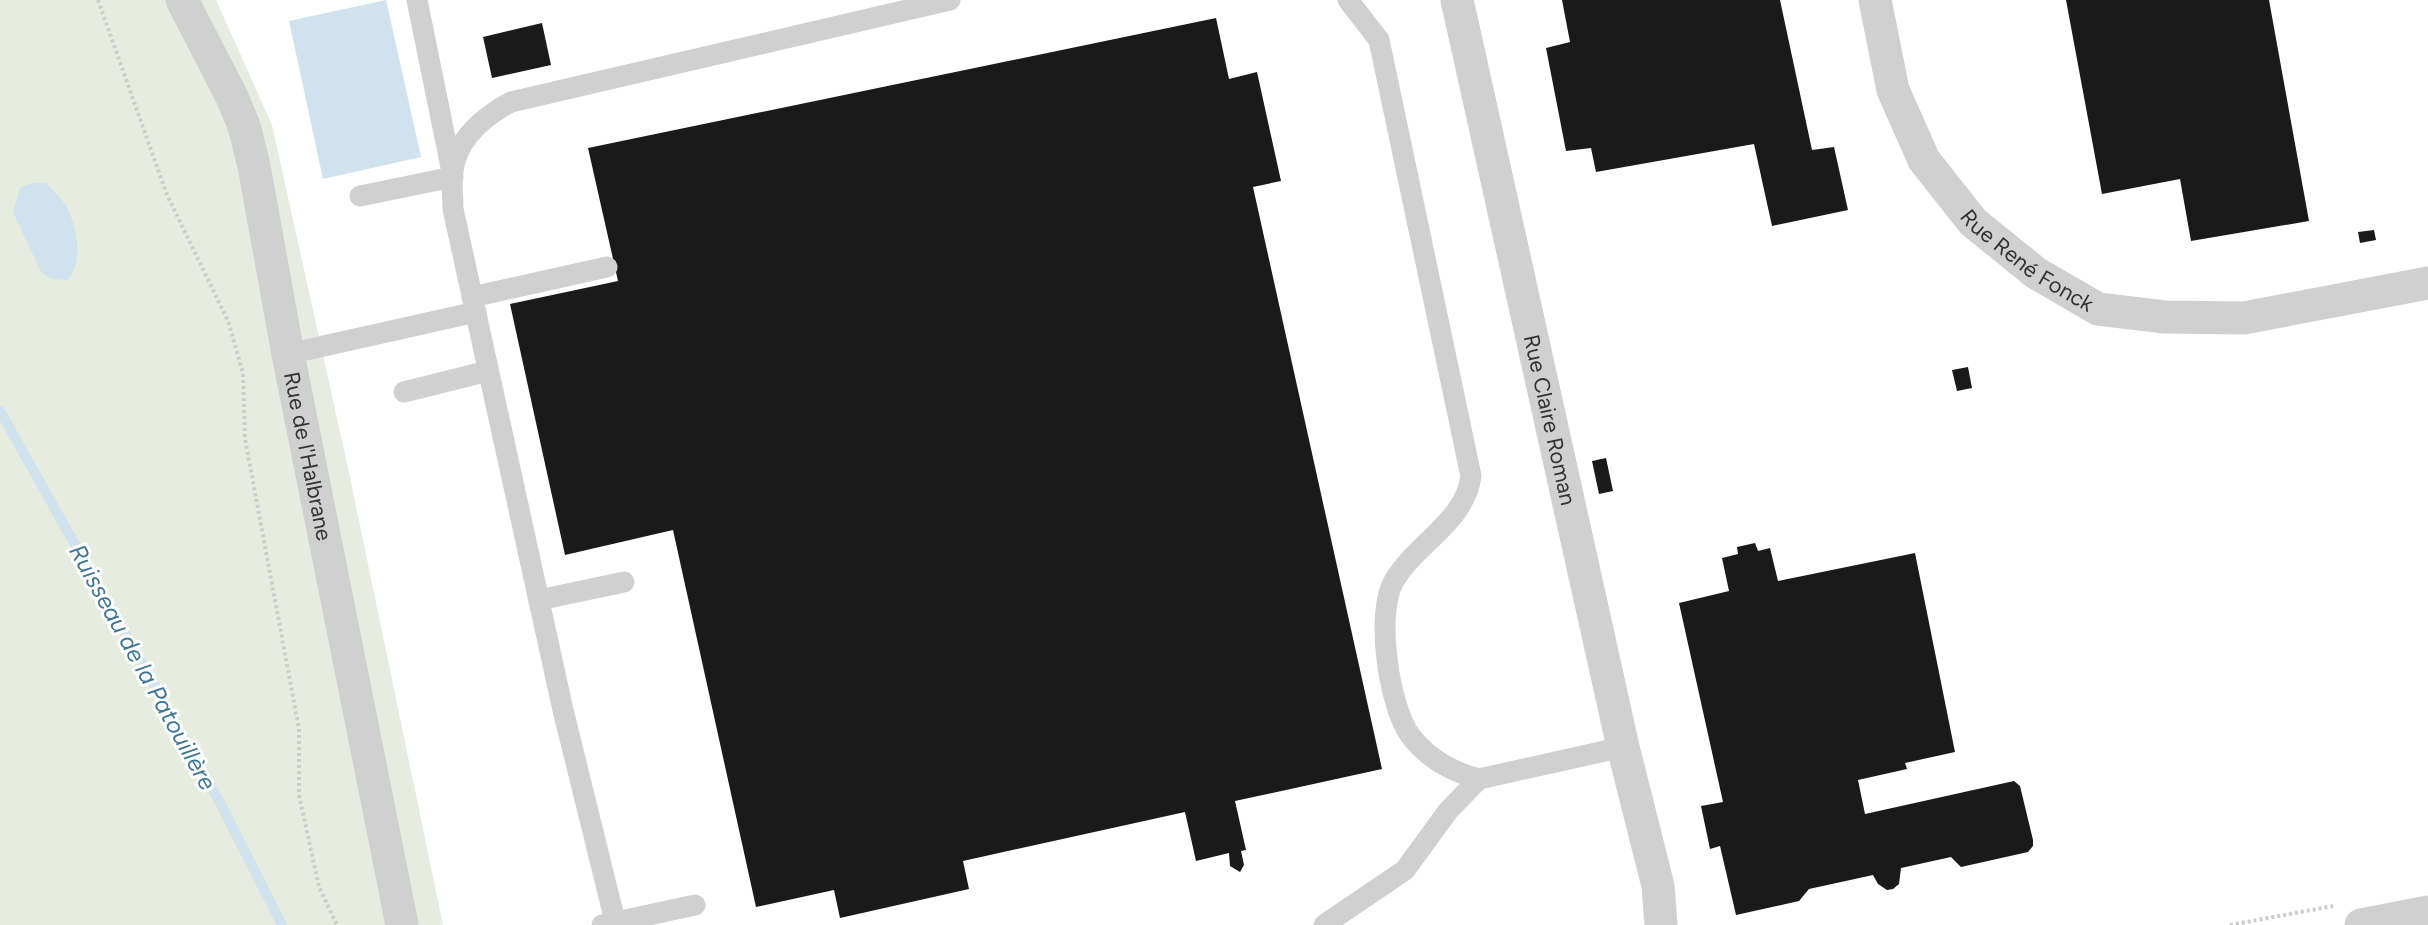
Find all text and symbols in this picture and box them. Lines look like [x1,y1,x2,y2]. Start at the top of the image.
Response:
street label: Rue René Fonck [1955,204,2099,317]
street label: Rue Claire Roman [1518,332,1582,508]
street label: Rue de l'Halbrane [278,369,338,543]
water label: Ruisseau de la Patouillère [63,539,223,795]

